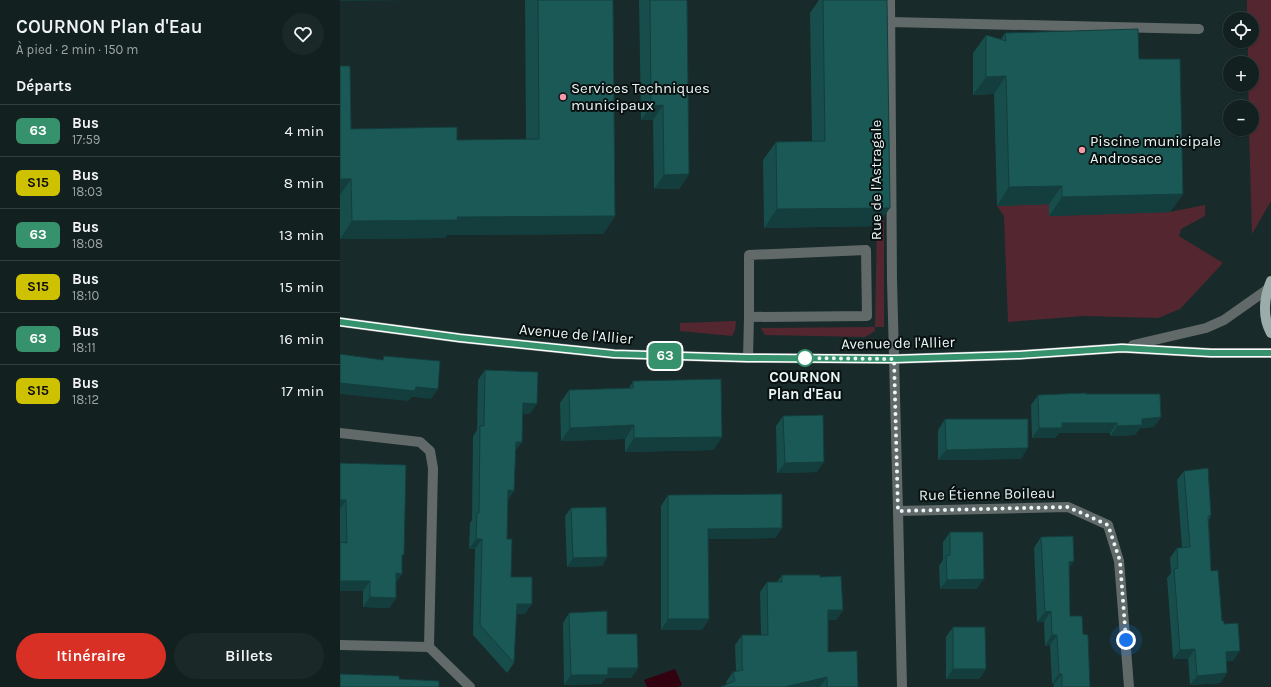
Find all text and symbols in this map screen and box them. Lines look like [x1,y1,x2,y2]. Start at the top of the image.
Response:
map controls [1223,12,1259,136]
button: locate [1223,12,1259,48]
button: heart [282,13,324,55]
text: COURNON Plan d'Eau [16,16,203,38]
text: À pied · 2 min · 150 m [16,42,139,57]
button: + [1223,56,1259,92]
text: Départs [16,77,72,95]
place label: Services Techniques municipaux [571,79,710,114]
marker: Services Techniques municipaux [558,92,568,102]
button: − [1223,100,1259,136]
text: Bus [72,114,99,132]
street label: Rue de l'Astragale [867,120,885,240]
text: 63 [29,122,47,139]
text: 4 min [285,122,324,140]
text: 17:59 [72,132,100,147]
place label: Piscine municipale Androsace [1090,132,1221,167]
marker: Piscine municipale Androsace [1077,145,1087,155]
text: Bus [72,166,99,184]
text: S15 [27,174,49,191]
text: 8 min [284,174,324,192]
text: 18:03 [72,184,103,199]
text: Bus [72,218,99,236]
text: 63 [29,226,47,243]
text: 13 min [279,226,324,244]
text: 18:08 [72,236,103,251]
text: Bus [72,270,99,288]
text: S15 [27,278,49,295]
text: 15 min [279,278,324,296]
text: 18:10 [72,288,99,303]
street label: Avenue de l'Allier [518,320,634,348]
text: Bus [72,322,99,340]
text: 63 [29,330,47,347]
text: 16 min [279,330,324,348]
street label: Avenue de l'Allier [841,333,956,353]
text: 18:11 [72,340,96,355]
line badge: 63 [647,343,683,369]
text: 63 [656,347,674,364]
marker: COURNON Plan d'Eau [796,349,814,367]
place label: COURNON Plan d'Eau [768,368,842,403]
text: Bus [72,374,99,392]
text: S15 [27,382,49,399]
text: 17 min [281,382,324,400]
text: 18:12 [72,392,99,407]
street label: Rue Étienne Boileau [919,484,1055,504]
your location [1116,630,1136,650]
button: Itinéraire [16,633,166,679]
button: Billets [174,633,324,679]

